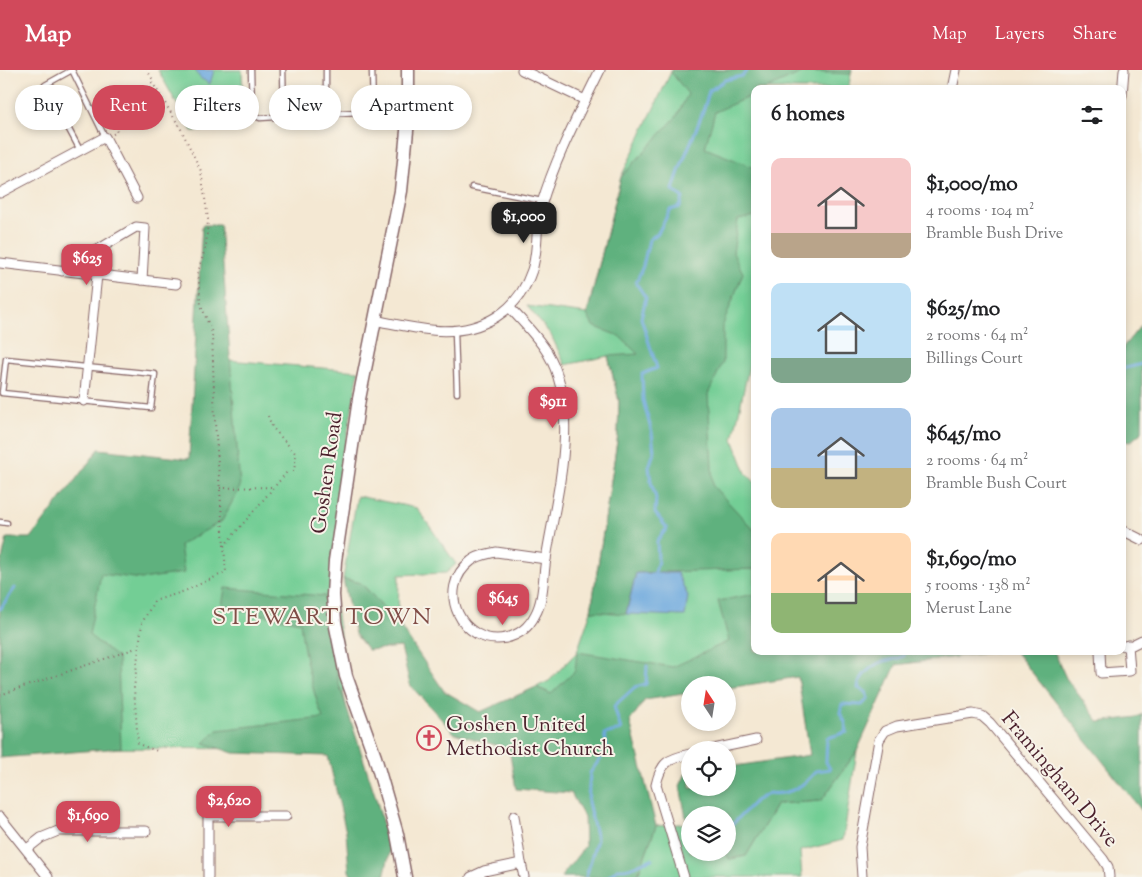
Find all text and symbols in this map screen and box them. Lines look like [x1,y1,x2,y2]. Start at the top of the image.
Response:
text: Map [25,18,71,52]
text: Map [932,22,967,48]
text: Layers [995,22,1045,48]
text: Share [1073,22,1117,48]
chip: Buy [15,85,82,130]
chip: Rent [92,85,165,130]
chip: Filters [175,85,259,130]
chip: New [269,85,341,130]
chip: Apartment [351,85,472,130]
text: 6 homes [771,100,845,130]
icon: filters [1078,101,1106,129]
text: $1,000/mo [926,170,1018,200]
icon: home [811,178,871,238]
text: 4 rooms · 104 m² [926,200,1034,223]
pin: $1,000 [483,202,565,244]
text: $1,000 [503,206,545,229]
text: Bramble Bush Drive [926,223,1063,246]
pin: $625 [57,244,117,286]
text: $625 [72,248,102,271]
text: $625/mo [926,295,1000,325]
icon: home [811,303,871,363]
text: 2 rooms · 64 m² [926,325,1029,348]
text: Billings Court [926,348,1023,371]
pin: $911 [523,386,583,429]
text: $911 [539,391,567,414]
street label: Goshen Road [305,410,351,536]
text: $645/mo [926,420,1001,450]
icon: home [811,428,871,488]
text: 2 rooms · 64 m² [926,450,1029,473]
text: Bramble Bush Court [926,473,1067,496]
text: $1,690/mo [926,545,1016,575]
icon: home [811,553,871,613]
text: 5 rooms · 138 m² [926,575,1031,598]
pin: $645 [473,584,533,626]
text: $645 [488,588,518,611]
text: Merust Lane [926,598,1012,621]
district label: STEWART TOWN [212,601,432,635]
north arrow [681,676,736,731]
map controls [681,676,736,861]
street label: Framingham Drive [993,706,1125,854]
place label: Goshen United Methodist Church [446,711,614,765]
church icon: Goshen United Methodist Church [416,725,442,751]
button: locate [681,741,736,796]
pin: $2,620 [188,786,270,828]
text: $2,620 [207,790,251,813]
pin: $1,690 [47,800,129,843]
text: $1,690 [67,805,109,828]
button: layers [681,806,736,861]

